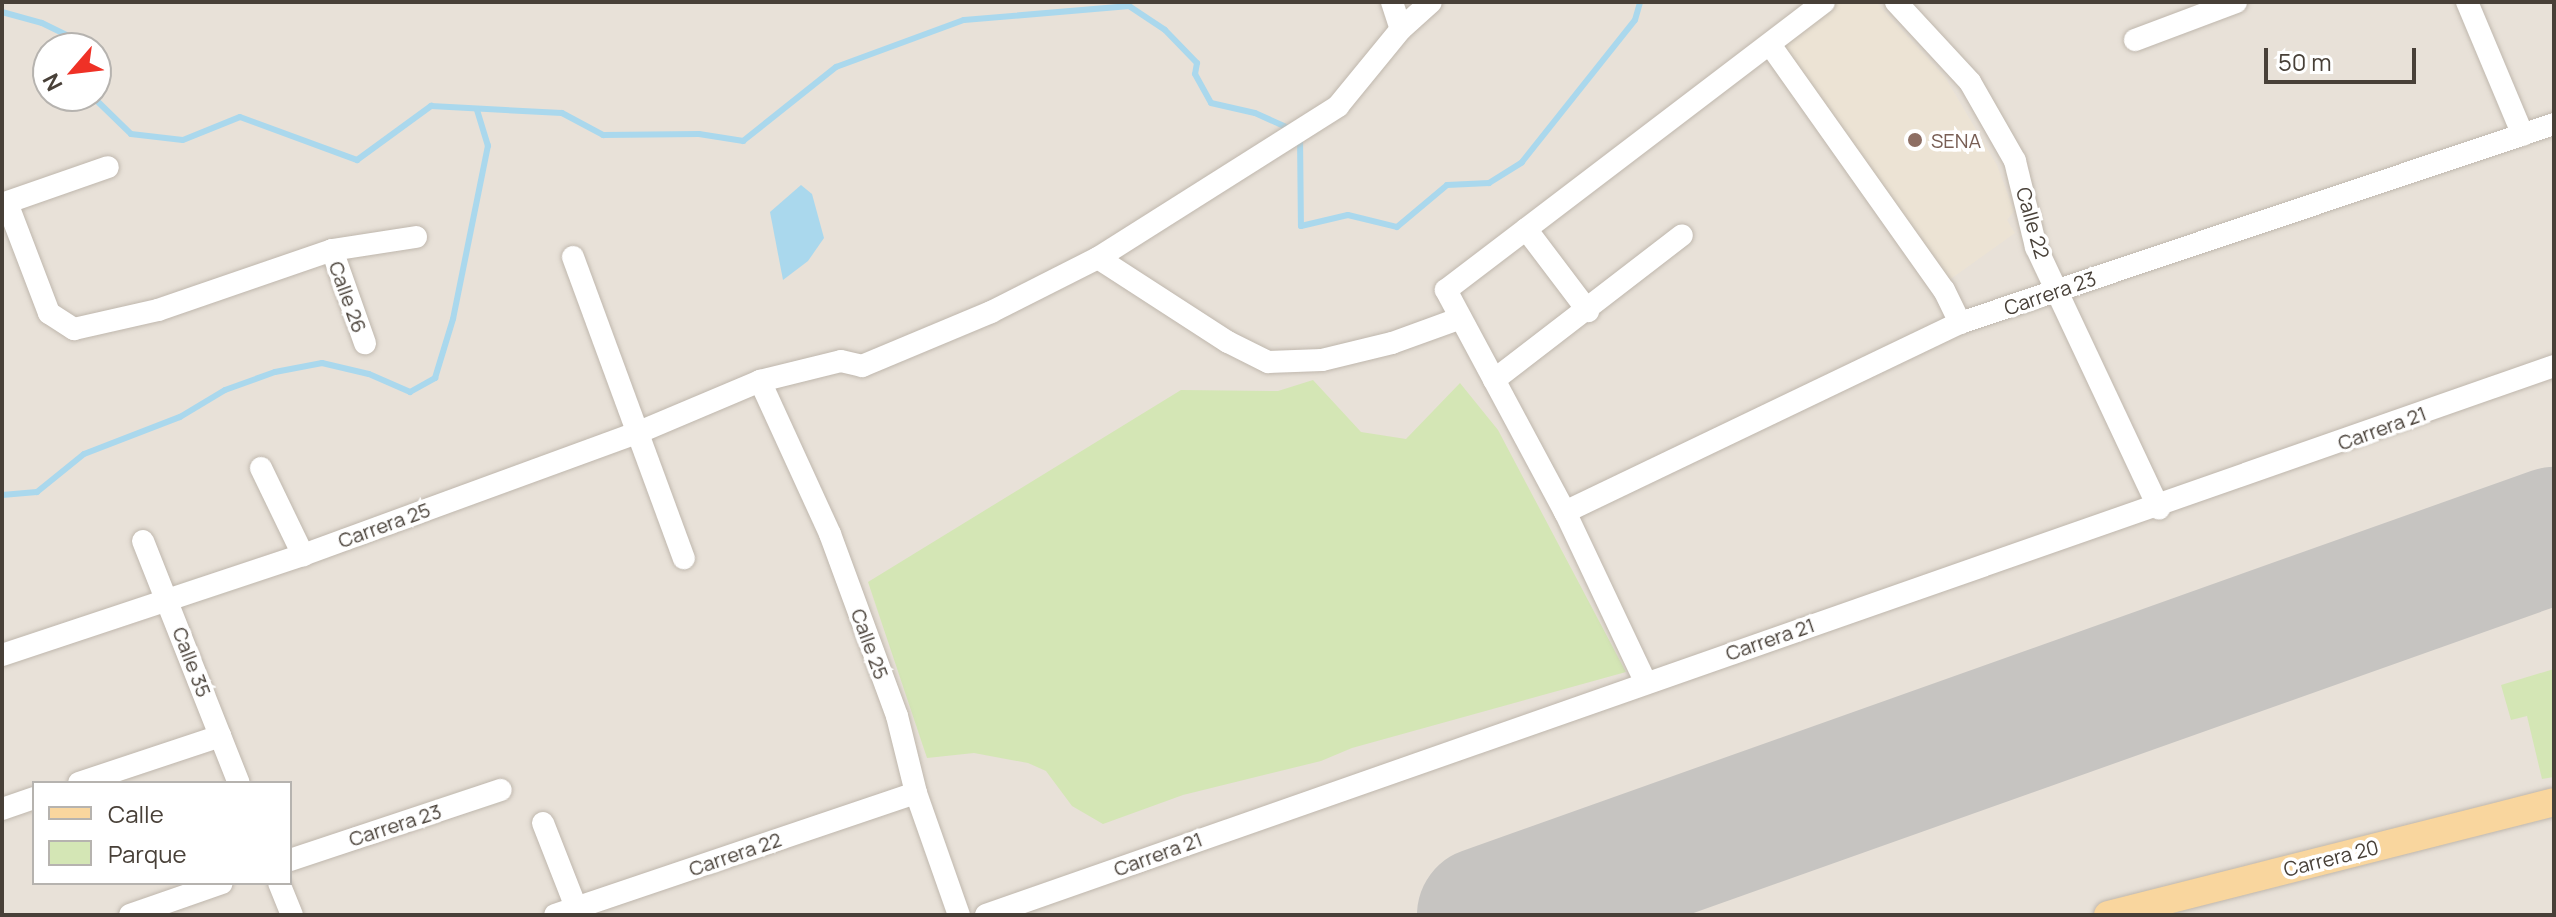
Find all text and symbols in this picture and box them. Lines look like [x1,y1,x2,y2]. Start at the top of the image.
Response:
north arrow [32,32,112,112]
scale bar [2268,32,2420,82]
text: 50 m [2278,45,2332,78]
text: N [36,68,70,96]
place label: SENA [1931,128,1981,152]
marker: SENA [1906,131,1924,149]
street label: Calle 22 [2011,184,2055,262]
street label: Calle 26 [324,258,372,336]
street label: Carrera 23 [2001,266,2099,320]
street label: Carrera 21 [2334,401,2430,455]
street label: Carrera 25 [335,497,433,553]
street label: Calle 25 [846,605,894,683]
street label: Carrera 21 [1722,613,1818,665]
street label: Calle 35 [168,624,216,700]
legend [32,781,292,885]
text: Calle [108,797,164,830]
street label: Carrera 23 [346,799,444,851]
street label: Carrera 22 [686,827,784,881]
street label: Carrera 21 [1110,827,1206,881]
street label: Carrera 20 [2281,835,2381,881]
text: Parque [108,837,186,870]

